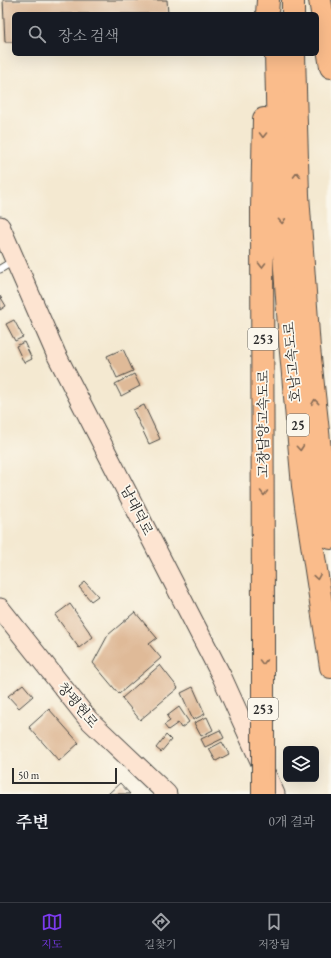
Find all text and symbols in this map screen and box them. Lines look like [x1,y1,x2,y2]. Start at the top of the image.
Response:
search box [12,12,319,56]
icon: search [26,23,48,45]
text: 장소 검색 [58,26,119,45]
one-way arrow [259,132,268,138]
one-way arrow [293,172,302,178]
one-way arrow [277,218,286,224]
one-way arrow [258,262,266,268]
street label: 호남고속도로 [279,320,305,403]
road number: 253 [248,328,278,350]
street label: 고창담양고속도로 [254,369,272,478]
one-way arrow [311,399,320,405]
road number: 25 [287,414,309,436]
one-way arrow [295,445,304,451]
street label: 남대덕로 [117,482,158,539]
one-way arrow [260,490,268,496]
one-way arrow [312,574,321,580]
one-way arrow [259,659,267,665]
street label: 창평현로 [54,678,103,732]
road number: 253 [248,698,278,720]
map controls [283,746,319,782]
button: layers [283,746,319,782]
scale bar [12,766,117,785]
text: 50 m [18,768,39,782]
text: 주변 [16,811,49,833]
text: 0개 결과 [268,813,315,830]
tab: 지도 [41,911,63,951]
tab: 길찾기 [145,911,176,951]
tab: 저장됨 [258,911,290,951]

